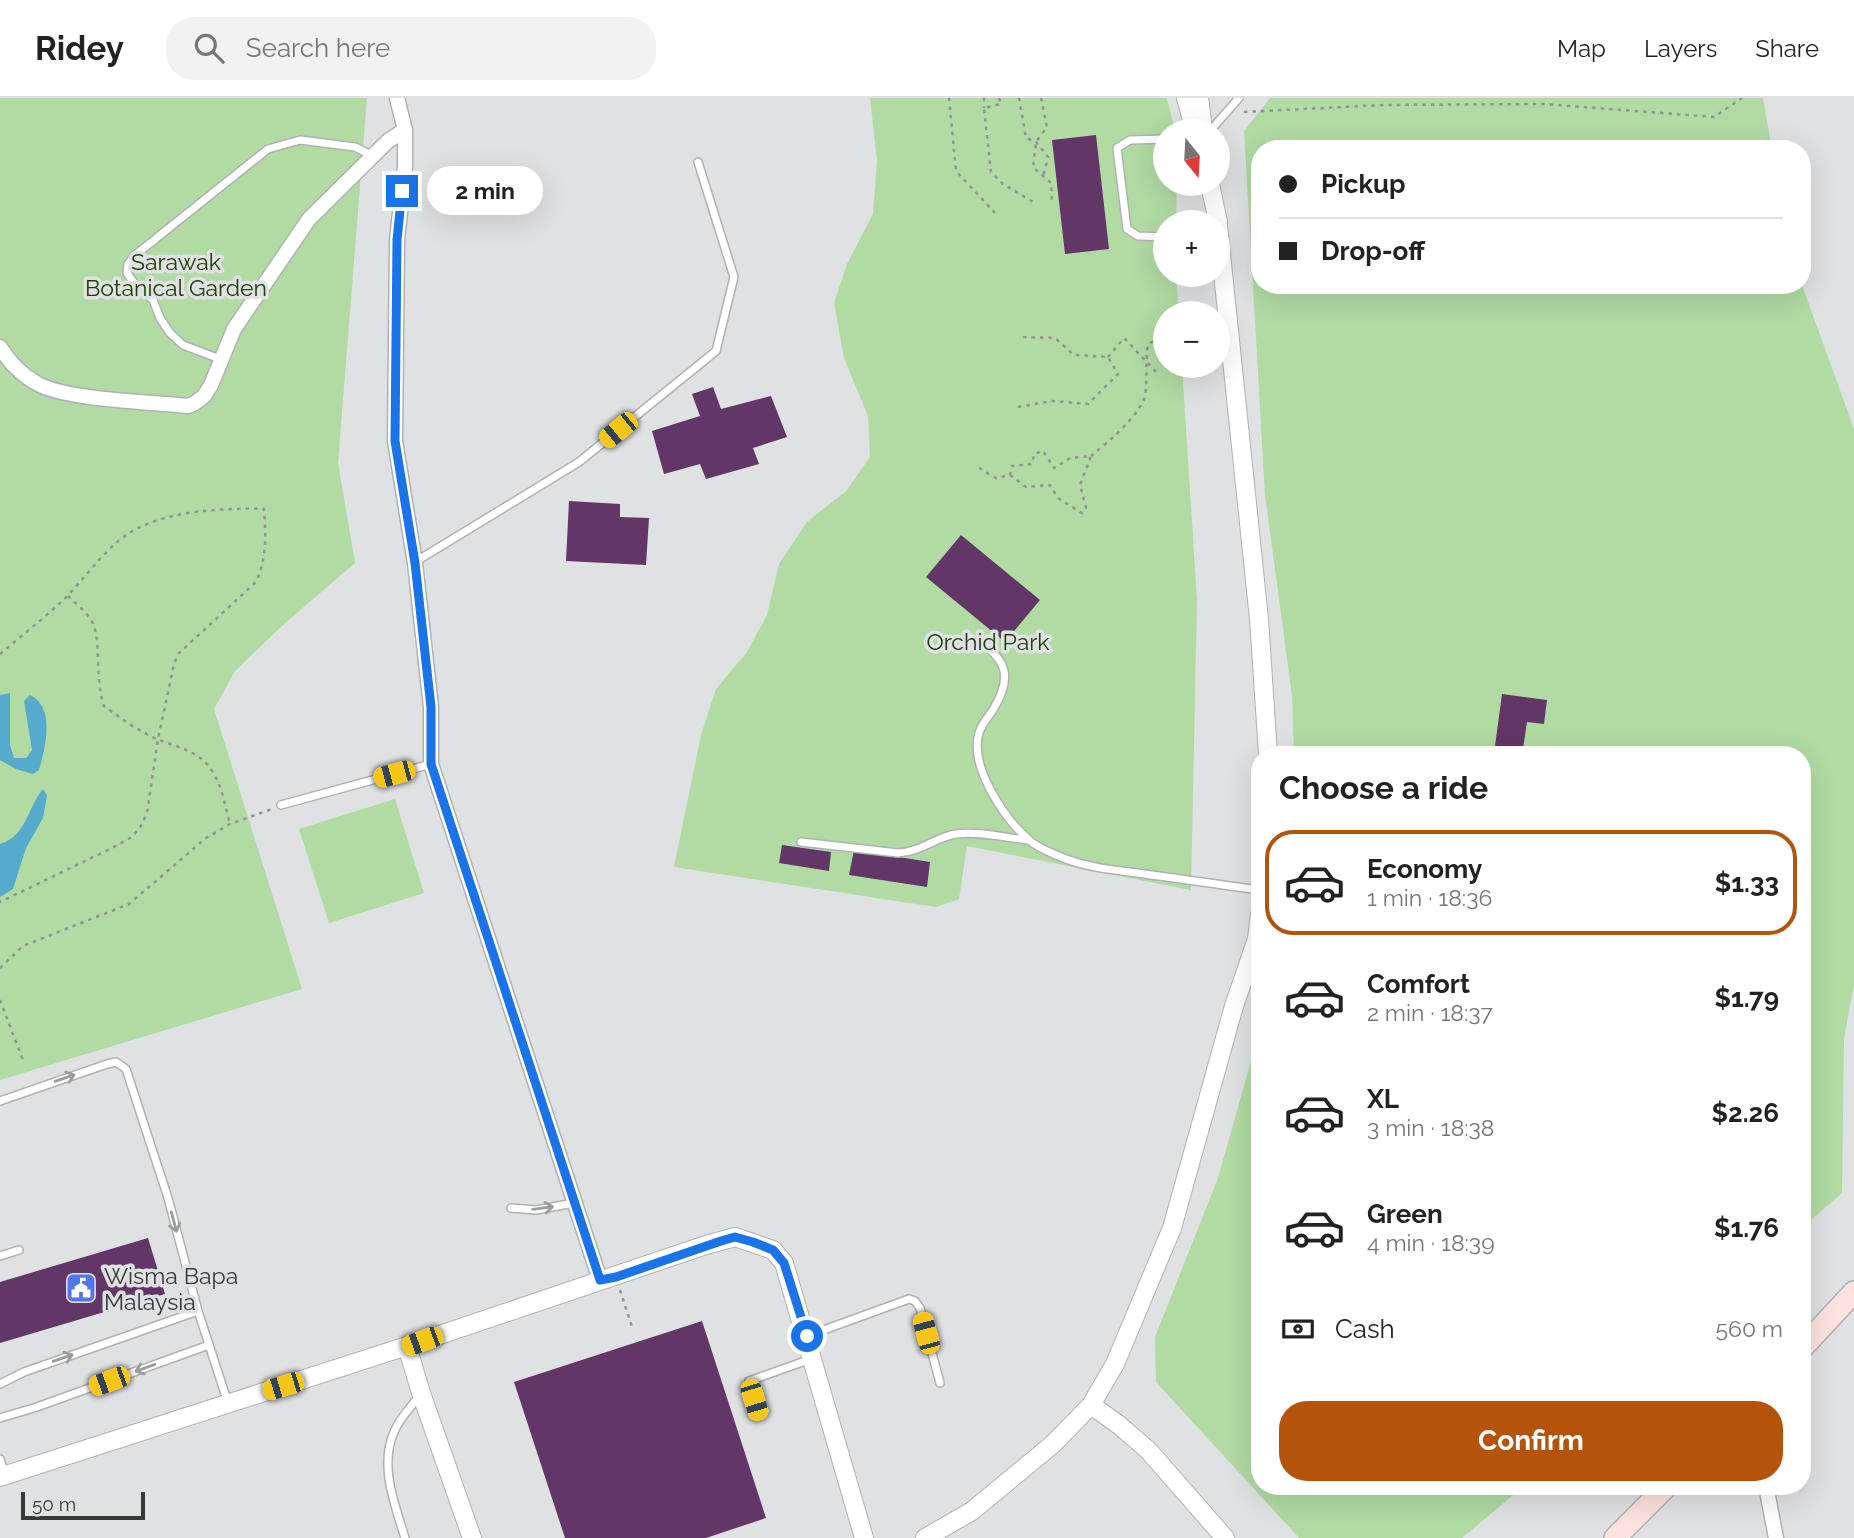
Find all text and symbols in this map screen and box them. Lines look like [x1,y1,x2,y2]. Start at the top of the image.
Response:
search box [166,17,656,80]
text: Ridey [35,29,124,68]
icon: search [190,29,228,67]
text: Search here [246,33,390,63]
text: Map [1557,34,1606,63]
text: Layers [1644,34,1717,63]
text: Share [1755,34,1819,63]
north arrow [1153,119,1230,196]
map controls [1153,119,1230,378]
callout: 2 min [426,166,542,216]
text: Pickup [1321,169,1406,199]
route end [386,175,418,207]
text: 2 min [455,177,515,204]
button: + [1153,210,1230,287]
text: Drop-off [1321,236,1425,266]
park label: Sarawak Botanical Garden [85,248,267,301]
button: − [1153,301,1230,378]
car [596,409,641,451]
park label: Orchid Park [926,628,1050,655]
car [371,758,418,790]
text: Choose a ride [1279,769,1488,806]
icon: car [1283,851,1346,914]
text: Economy [1367,854,1482,884]
text: $1.33 [1715,868,1779,898]
text: 1 min · 18:36 [1367,884,1492,911]
icon: car [1283,966,1346,1029]
text: Comfort [1367,969,1470,999]
text: $1.79 [1714,983,1779,1013]
text: 2 min · 18:37 [1367,999,1493,1026]
one-way arrow [53,1071,75,1083]
icon: car [1283,1081,1346,1144]
text: XL [1367,1084,1399,1114]
text: $2.26 [1712,1098,1779,1128]
text: 3 min · 18:38 [1367,1114,1495,1141]
icon: car [1283,1196,1346,1259]
text: Green [1367,1199,1443,1229]
one-way arrow [531,1201,554,1214]
one-way arrow [168,1211,181,1233]
text: $1.76 [1714,1213,1779,1243]
text: 4 min · 18:39 [1367,1229,1495,1256]
place label: Wisma Bapa Malaysia [104,1262,238,1315]
public building icon: Wisma Bapa Malaysia [64,1271,98,1305]
car [911,1310,942,1356]
icon: cash [1279,1310,1317,1348]
text: Cash [1335,1314,1395,1344]
text: 560 m [1716,1315,1783,1342]
route start [791,1320,823,1352]
car [399,1324,446,1358]
one-way arrow [52,1351,74,1363]
one-way arrow [134,1363,156,1375]
car [86,1364,133,1398]
car [260,1370,307,1402]
car [738,1377,771,1423]
button: Confirm [1279,1401,1783,1481]
scale bar [21,1489,145,1521]
text: 50 m [32,1493,76,1515]

